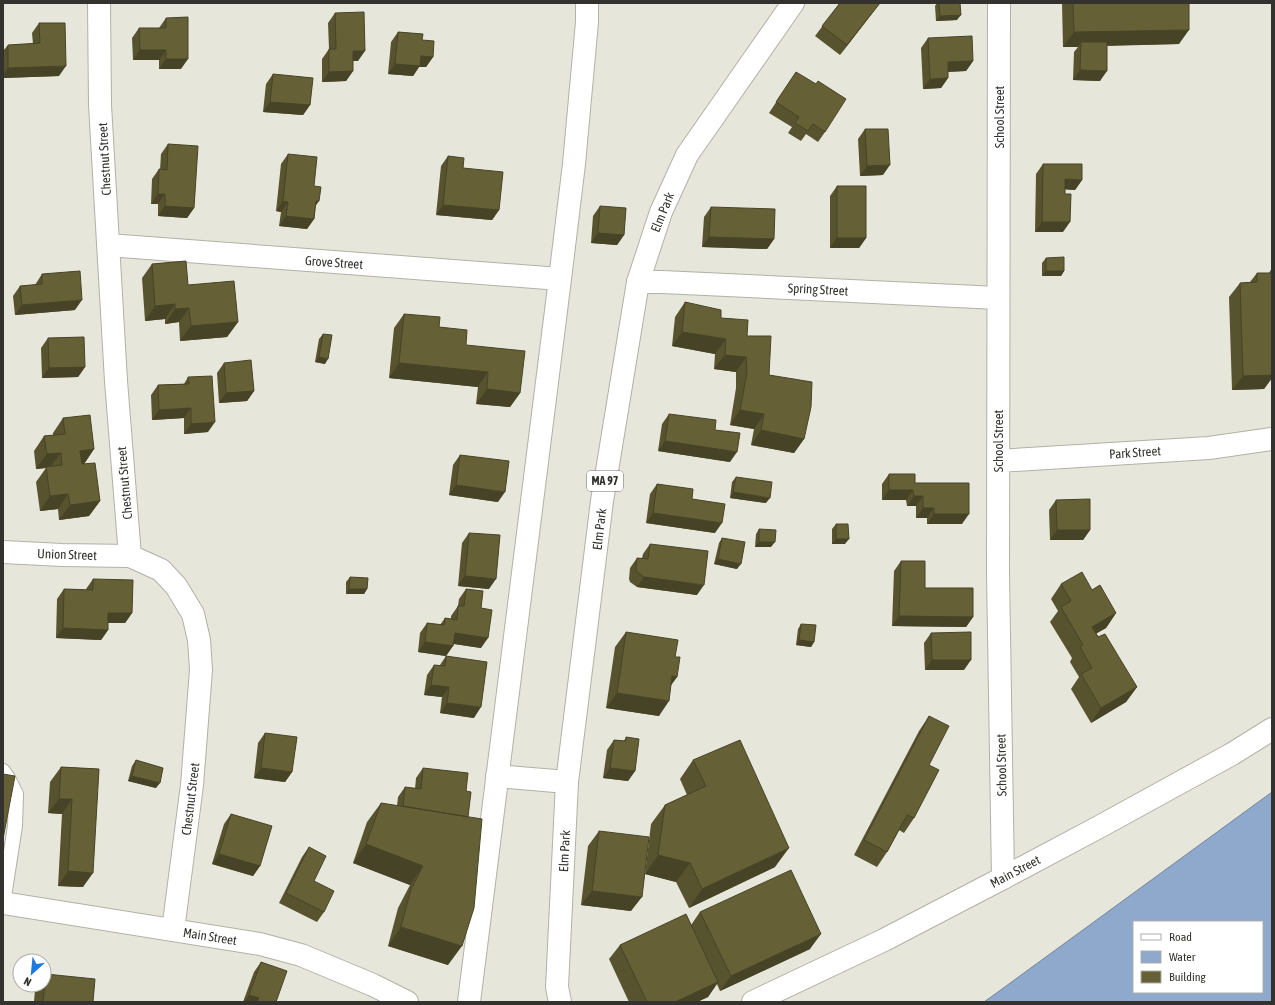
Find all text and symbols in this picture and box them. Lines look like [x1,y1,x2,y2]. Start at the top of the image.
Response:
street label: School Street [992,85,1007,148]
street label: Chestnut Street [95,122,114,196]
street label: Elm Park [648,190,677,234]
street label: Grove Street [304,253,364,272]
street label: Spring Street [787,280,849,299]
street label: School Street [991,409,1006,472]
street label: Park Street [1109,443,1162,462]
street label: Chestnut Street [114,446,135,520]
road number: MA 97 [587,471,623,491]
street label: Elm Park [590,507,610,551]
street label: Union Street [37,546,97,563]
street label: School Street [993,733,1010,796]
street label: Chestnut Street [179,762,202,836]
street label: Elm Park [556,829,573,872]
street label: Main Street [988,852,1043,891]
legend [1133,921,1263,993]
street label: Main Street [182,925,238,948]
text: Road [1169,930,1192,944]
text: Water [1169,950,1196,964]
north arrow [12,953,52,993]
text: Building [1169,970,1207,984]
text: N [22,975,33,989]

